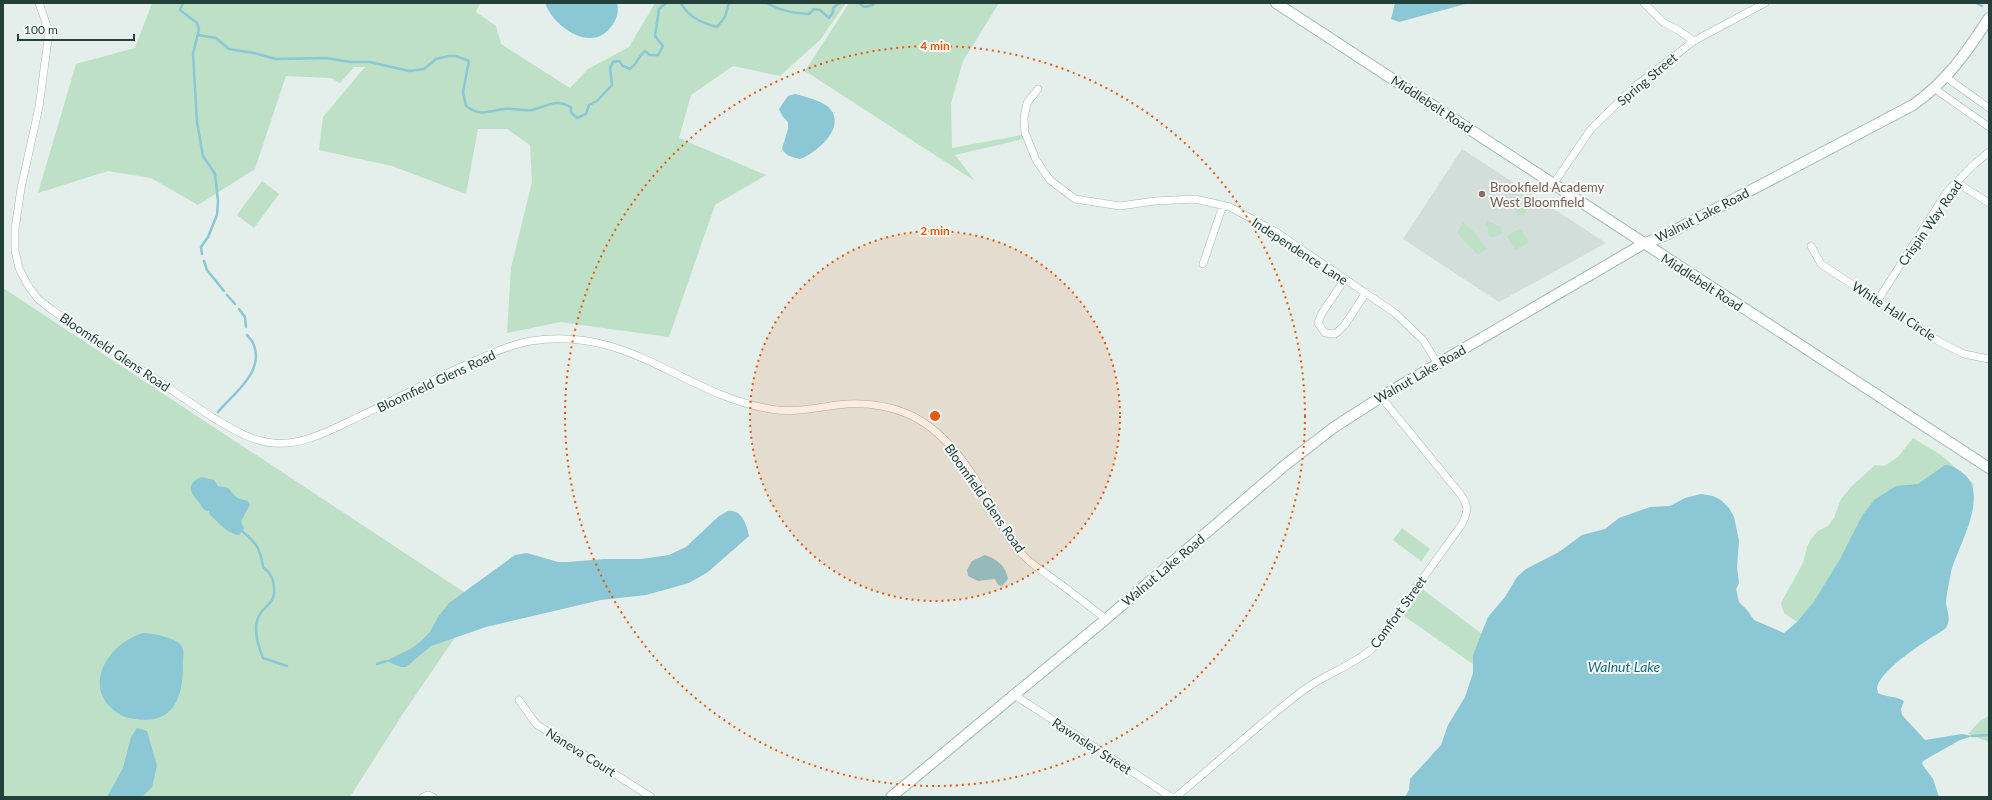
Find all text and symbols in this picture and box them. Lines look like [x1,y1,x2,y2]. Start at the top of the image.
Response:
scale bar [18,16,134,42]
text: 100 m [24,22,58,37]
text: 4 min [920,38,950,53]
street label: Spring Street [1614,49,1681,109]
street label: Middlebelt Road [1388,72,1476,136]
street label: Crispin Way Road [1895,177,1965,269]
place label: Brookfield Academy West Bloomfield [1490,179,1605,210]
street label: Walnut Lake Road [1652,184,1752,246]
marker: Brookfield Academy West Bloomfield [1477,189,1487,199]
street label: Independence Lane [1249,214,1351,288]
text: 2 min [920,223,950,238]
street label: Middlebelt Road [1658,250,1746,314]
street label: White Hall Circle [1849,278,1939,344]
street label: Bloomfield Glens Road [57,309,173,395]
street label: Walnut Lake Road [1371,341,1469,407]
street label: Bloomfield Glens Road [374,346,498,416]
centre of rings [928,409,942,423]
street label: Bloomfield Glens Road [941,441,1029,555]
street label: Walnut Lake Road [1118,531,1208,609]
street label: Comfort Street [1366,573,1430,651]
water label: Walnut Lake [1588,658,1661,675]
street label: Rawnsley Street [1049,714,1135,778]
street label: Naneva Court [543,724,619,780]

